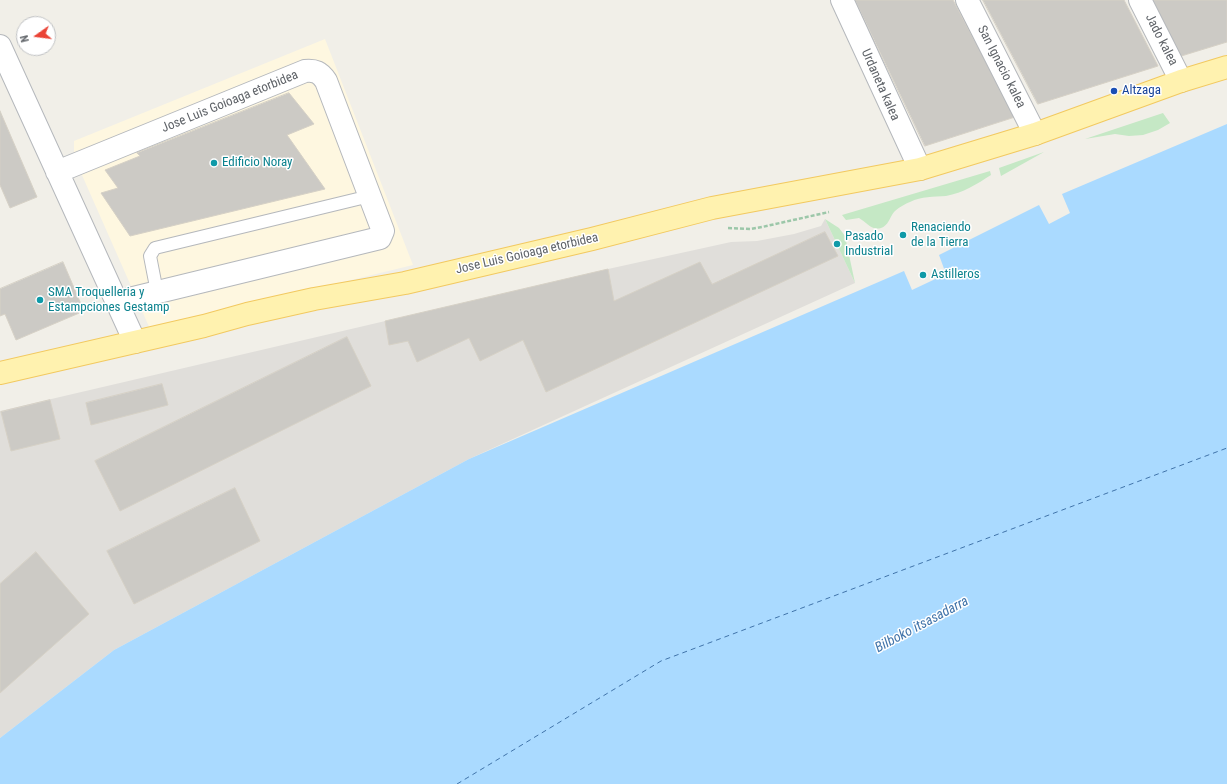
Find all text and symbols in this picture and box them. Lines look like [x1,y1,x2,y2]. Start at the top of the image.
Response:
street label: Jado kalea [1141,12,1181,68]
north arrow [16,16,56,56]
street label: San Ignacio kalea [974,23,1028,111]
text: N [18,34,32,44]
street label: Urdaneta kalea [857,47,903,123]
street label: Jose Luis Goioaga etorbidea [159,67,301,137]
place label: Altzaga [1122,83,1161,99]
marker: Altzaga [1109,86,1119,96]
place label: Edificio Noray [222,155,292,171]
marker: Edificio Noray [209,158,219,168]
place label: Renaciendo de la Tierra [911,220,971,251]
place label: Pasado Industrial [845,229,893,260]
street label: Jose Luis Goioaga etorbidea [454,230,600,278]
marker: Renaciendo de la Tierra [898,230,908,240]
marker: Pasado Industrial [832,239,842,249]
place label: Astilleros [931,267,980,283]
marker: Astilleros [918,270,928,280]
place label: SMA Troquelleria y Estampciones Gestamp [48,285,169,316]
marker: SMA Troquelleria y Estampciones Gestamp [35,295,45,305]
water label: Bilboko itsasadarra [872,593,972,657]

